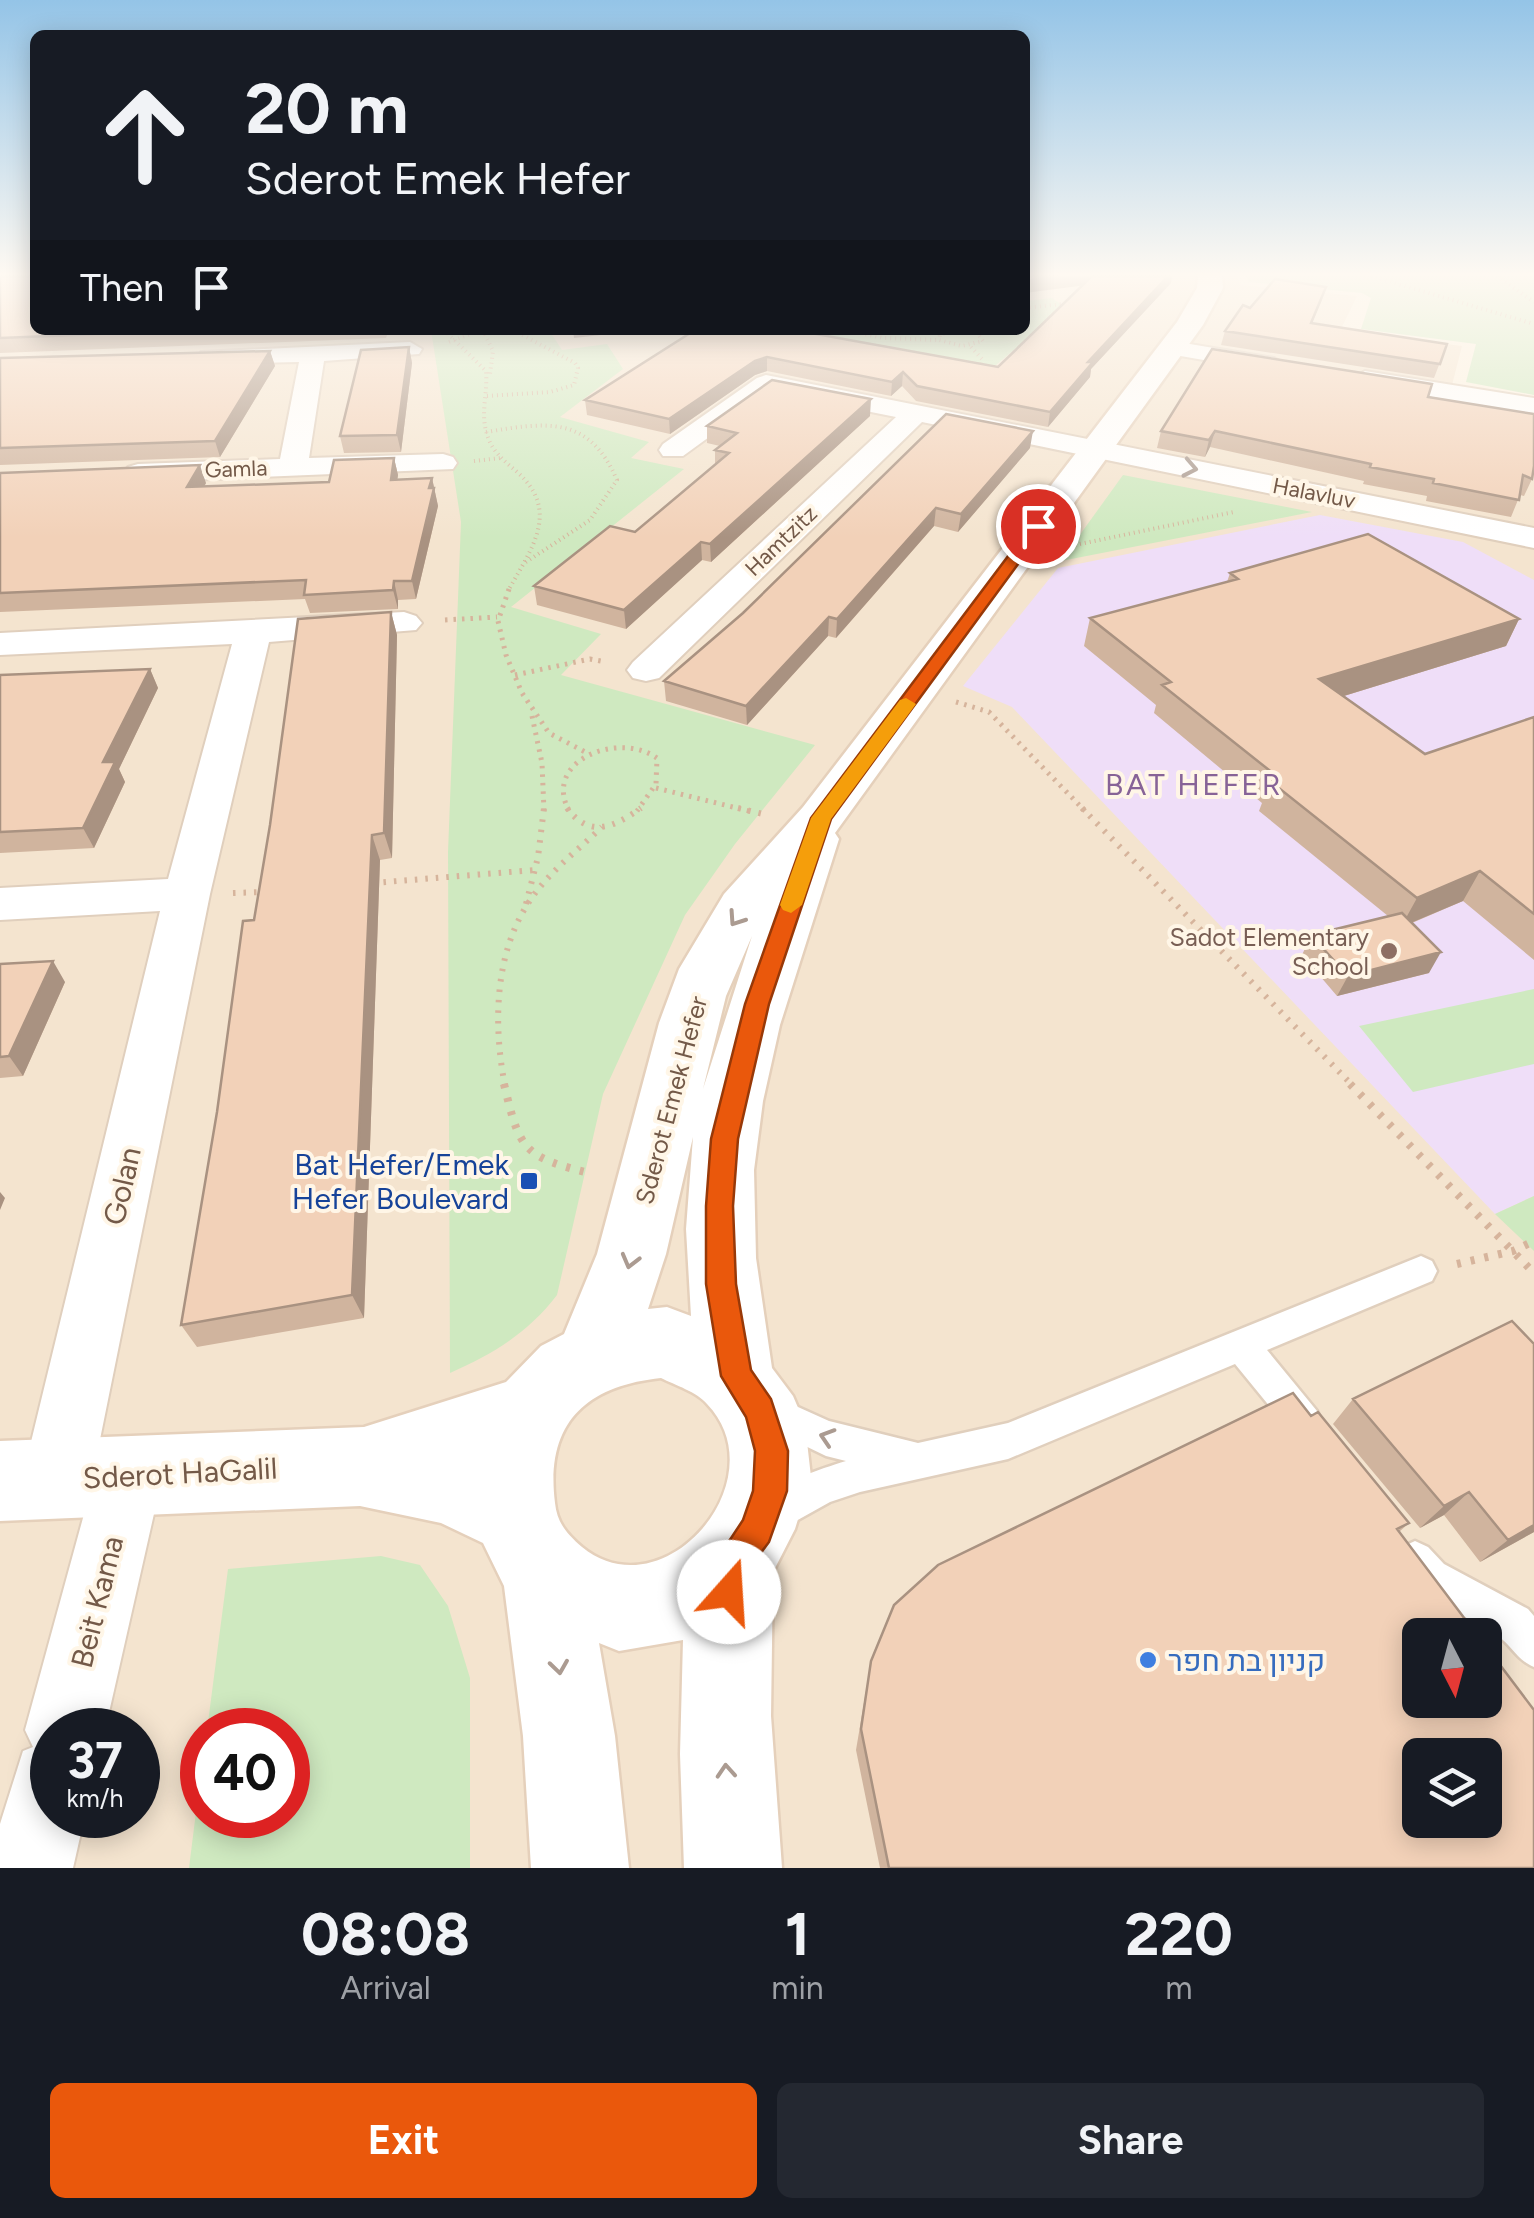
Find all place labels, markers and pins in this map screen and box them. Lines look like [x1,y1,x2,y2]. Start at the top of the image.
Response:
pin [996,484,1081,569]
place label: Sadot Elementary School [1170,922,1369,981]
marker: Sadot Elementary School [1378,940,1400,962]
place label: Bat Hefer/Emek Hefer Boulevard [292,1146,509,1217]
marker: Bat Hefer/Emek Hefer Boulevard [518,1170,540,1192]
place label: קניון בת חפר [1168,1642,1325,1679]
marker: קניון בת חפר [1137,1649,1159,1671]

